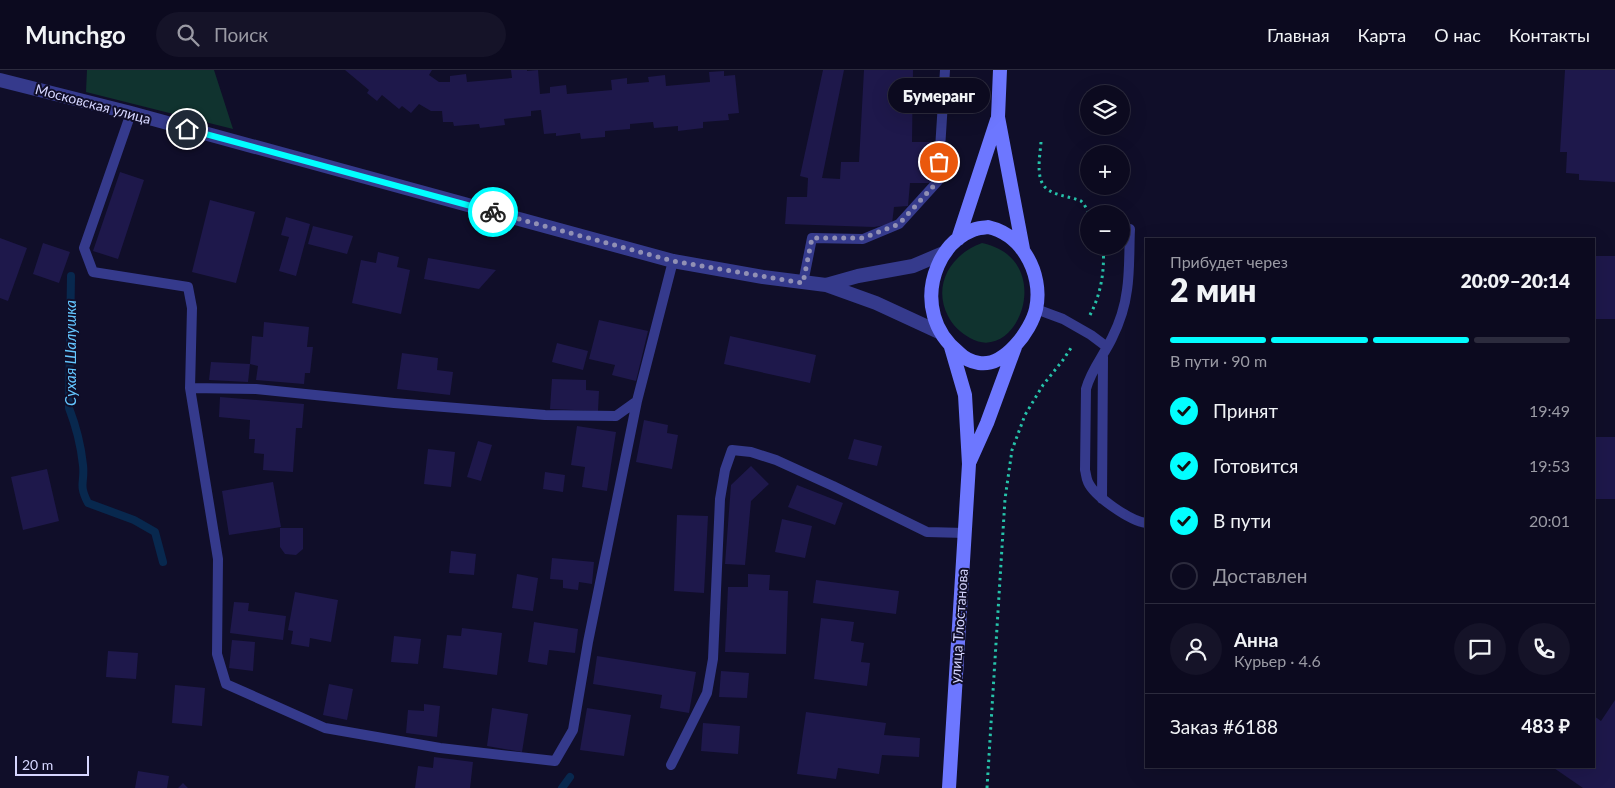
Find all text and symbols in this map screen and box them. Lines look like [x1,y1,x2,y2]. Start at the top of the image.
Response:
search box [156,12,506,57]
text: Munchgo [25,20,126,49]
icon: search [174,21,202,49]
text: Поиск [214,23,268,46]
text: Главная [1267,24,1330,46]
text: Карта [1358,24,1406,46]
text: О нас [1434,24,1481,46]
text: Контакты [1509,24,1590,46]
callout: Бумеранг [888,77,990,112]
street label: Московская улица [34,80,153,127]
map controls [1080,85,1130,255]
button: layers [1080,85,1130,135]
text: Бумеранг [903,86,975,105]
pin [166,108,208,150]
icon: home [173,115,201,143]
pin [918,141,960,183]
button: + [1080,145,1130,195]
icon: bag [925,148,953,176]
courier [468,187,518,237]
icon: bike [479,198,507,226]
button: − [1080,205,1130,255]
text: Прибудет через [1170,252,1288,271]
text: 20:09–20:14 [1461,269,1570,292]
text: 2 мин [1170,270,1256,309]
water label: Сухая Шалушка [61,300,79,406]
text: В пути · 90 m [1170,351,1267,370]
icon: check [1170,397,1198,425]
text: Принят [1213,399,1278,422]
text: 19:49 [1529,401,1570,420]
icon: check [1170,452,1198,480]
text: Готовится [1213,454,1298,477]
text: 19:53 [1529,456,1570,475]
icon: check [1170,507,1198,535]
text: В пути [1213,509,1271,532]
text: 20:01 [1529,511,1570,530]
text: Доставлен [1213,564,1307,587]
street label: улица Тлостанова [946,568,971,684]
button: person [1170,623,1222,675]
button: chat [1454,623,1506,675]
button: phone [1518,623,1570,675]
text: Анна [1234,628,1278,651]
text: Курьер · 4.6 [1234,651,1321,670]
text: 483 ₽ [1521,714,1570,737]
text: Заказ #6188 [1170,715,1278,738]
scale bar [15,753,89,776]
text: 20 m [22,756,53,773]

